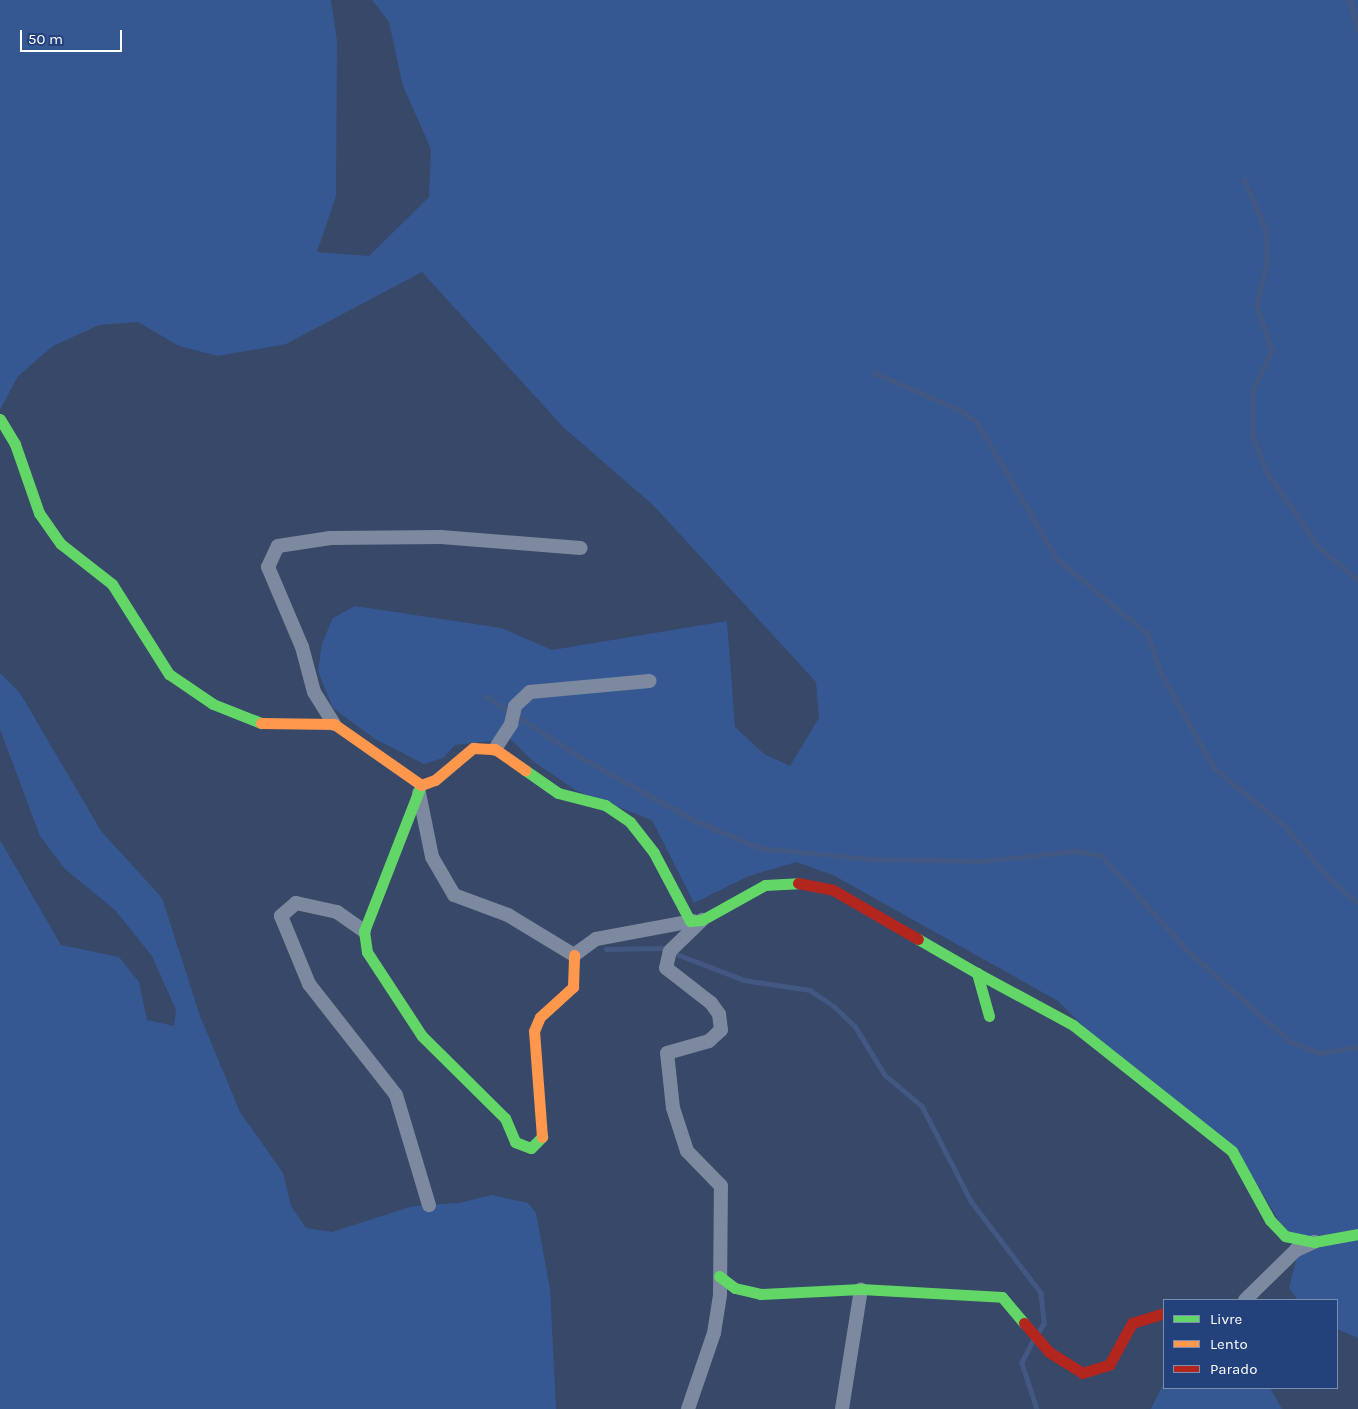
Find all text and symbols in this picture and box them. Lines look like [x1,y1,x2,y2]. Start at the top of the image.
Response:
scale bar [22,20,125,52]
text: 50 m [28,30,63,48]
legend [1163,1299,1338,1389]
text: Livre [1210,1310,1242,1328]
text: Lento [1210,1335,1248,1353]
text: Parado [1210,1360,1257,1378]

